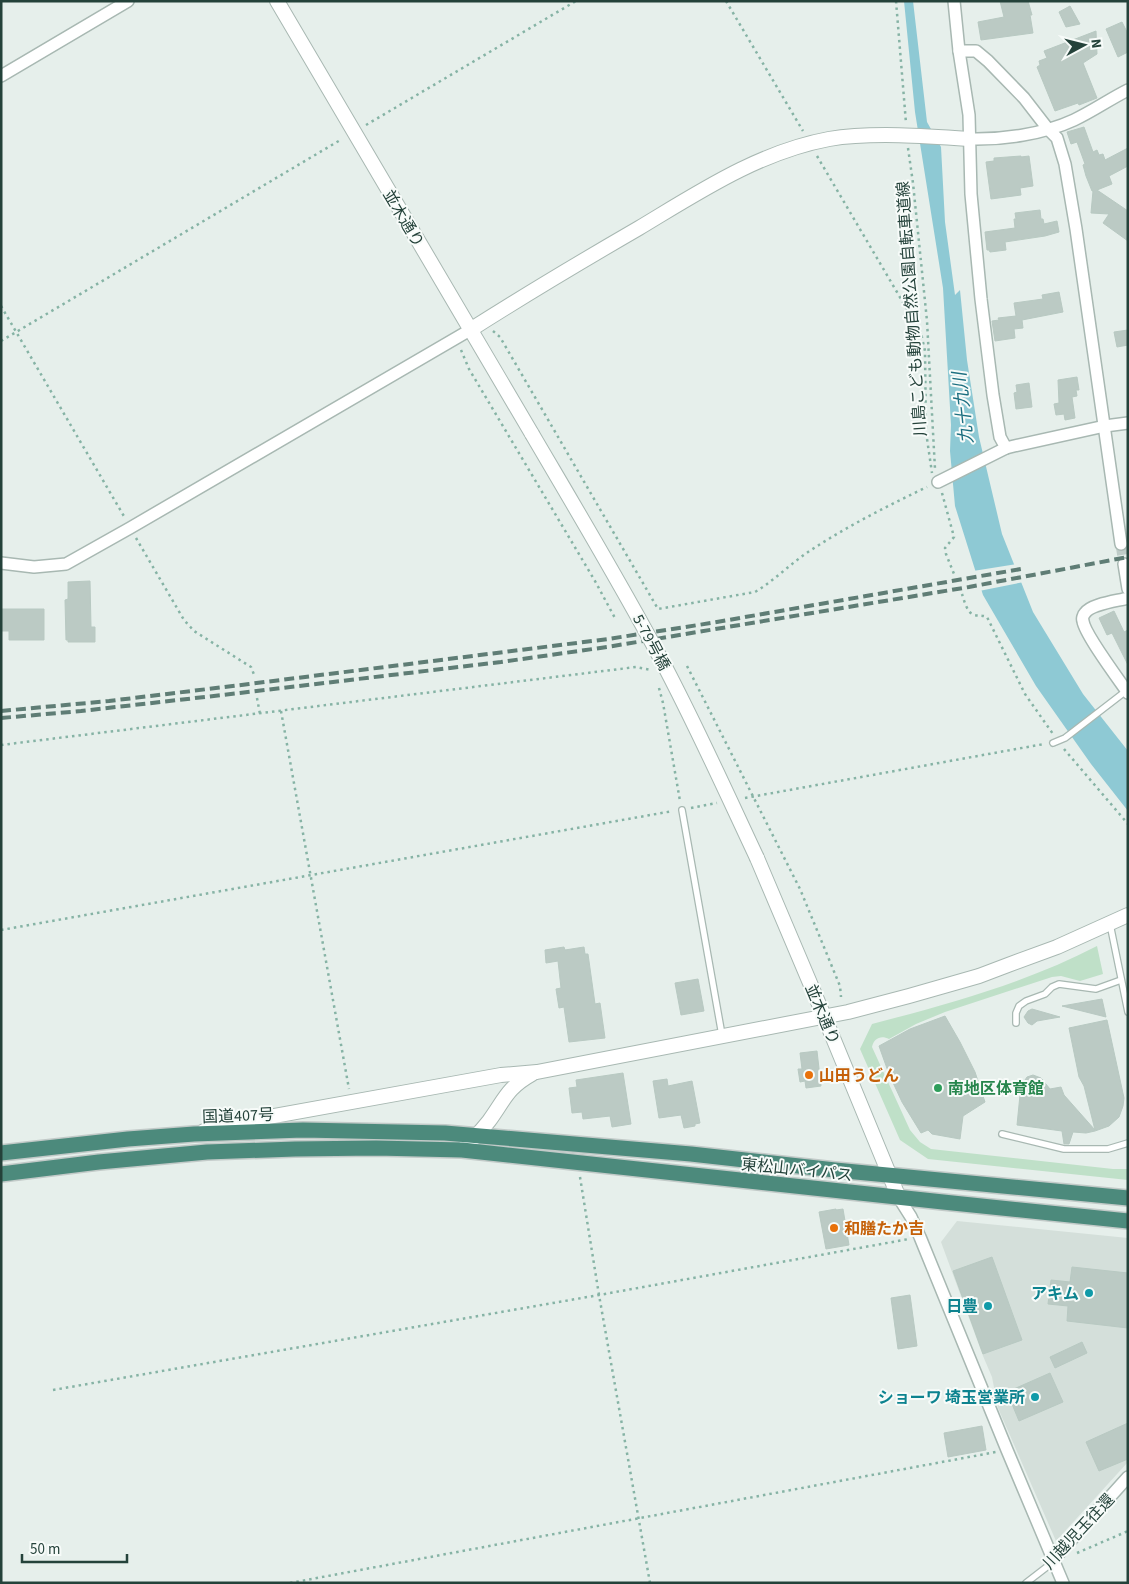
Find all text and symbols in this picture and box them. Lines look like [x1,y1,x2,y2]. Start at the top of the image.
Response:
north arrow [1059,20,1109,70]
text: N [1085,38,1106,49]
street label: 川島こども動物自然公園自転車道線 [892,180,932,437]
street label: 並木通り [377,185,429,252]
water label: 九十九川 [947,369,980,445]
street label: 5-79号橋 [627,610,675,674]
street label: 並木通り [799,981,845,1048]
place label: 山田うどん [819,1065,899,1087]
marker: 山田うどん [803,1069,815,1081]
place label: 南地区体育館 [948,1078,1044,1100]
marker: 南地区体育館 [932,1082,944,1094]
street label: 国道407号 [202,1104,274,1128]
street label: 東松山バイパス [740,1153,854,1187]
place label: 和膳たか吉 [844,1218,924,1240]
marker: 和膳たか吉 [828,1222,840,1234]
place label: アキム [1031,1283,1079,1305]
marker: アキム [1083,1287,1095,1299]
place label: 日豊 [946,1296,978,1318]
marker: 日豊 [982,1300,994,1312]
place label: ショーワ 埼玉営業所 [878,1387,1025,1409]
marker: ショーワ 埼玉営業所 [1029,1391,1041,1403]
street label: 川越児玉往還 [1038,1489,1120,1574]
scale bar [22,1532,128,1564]
text: 50 m [30,1539,60,1560]

